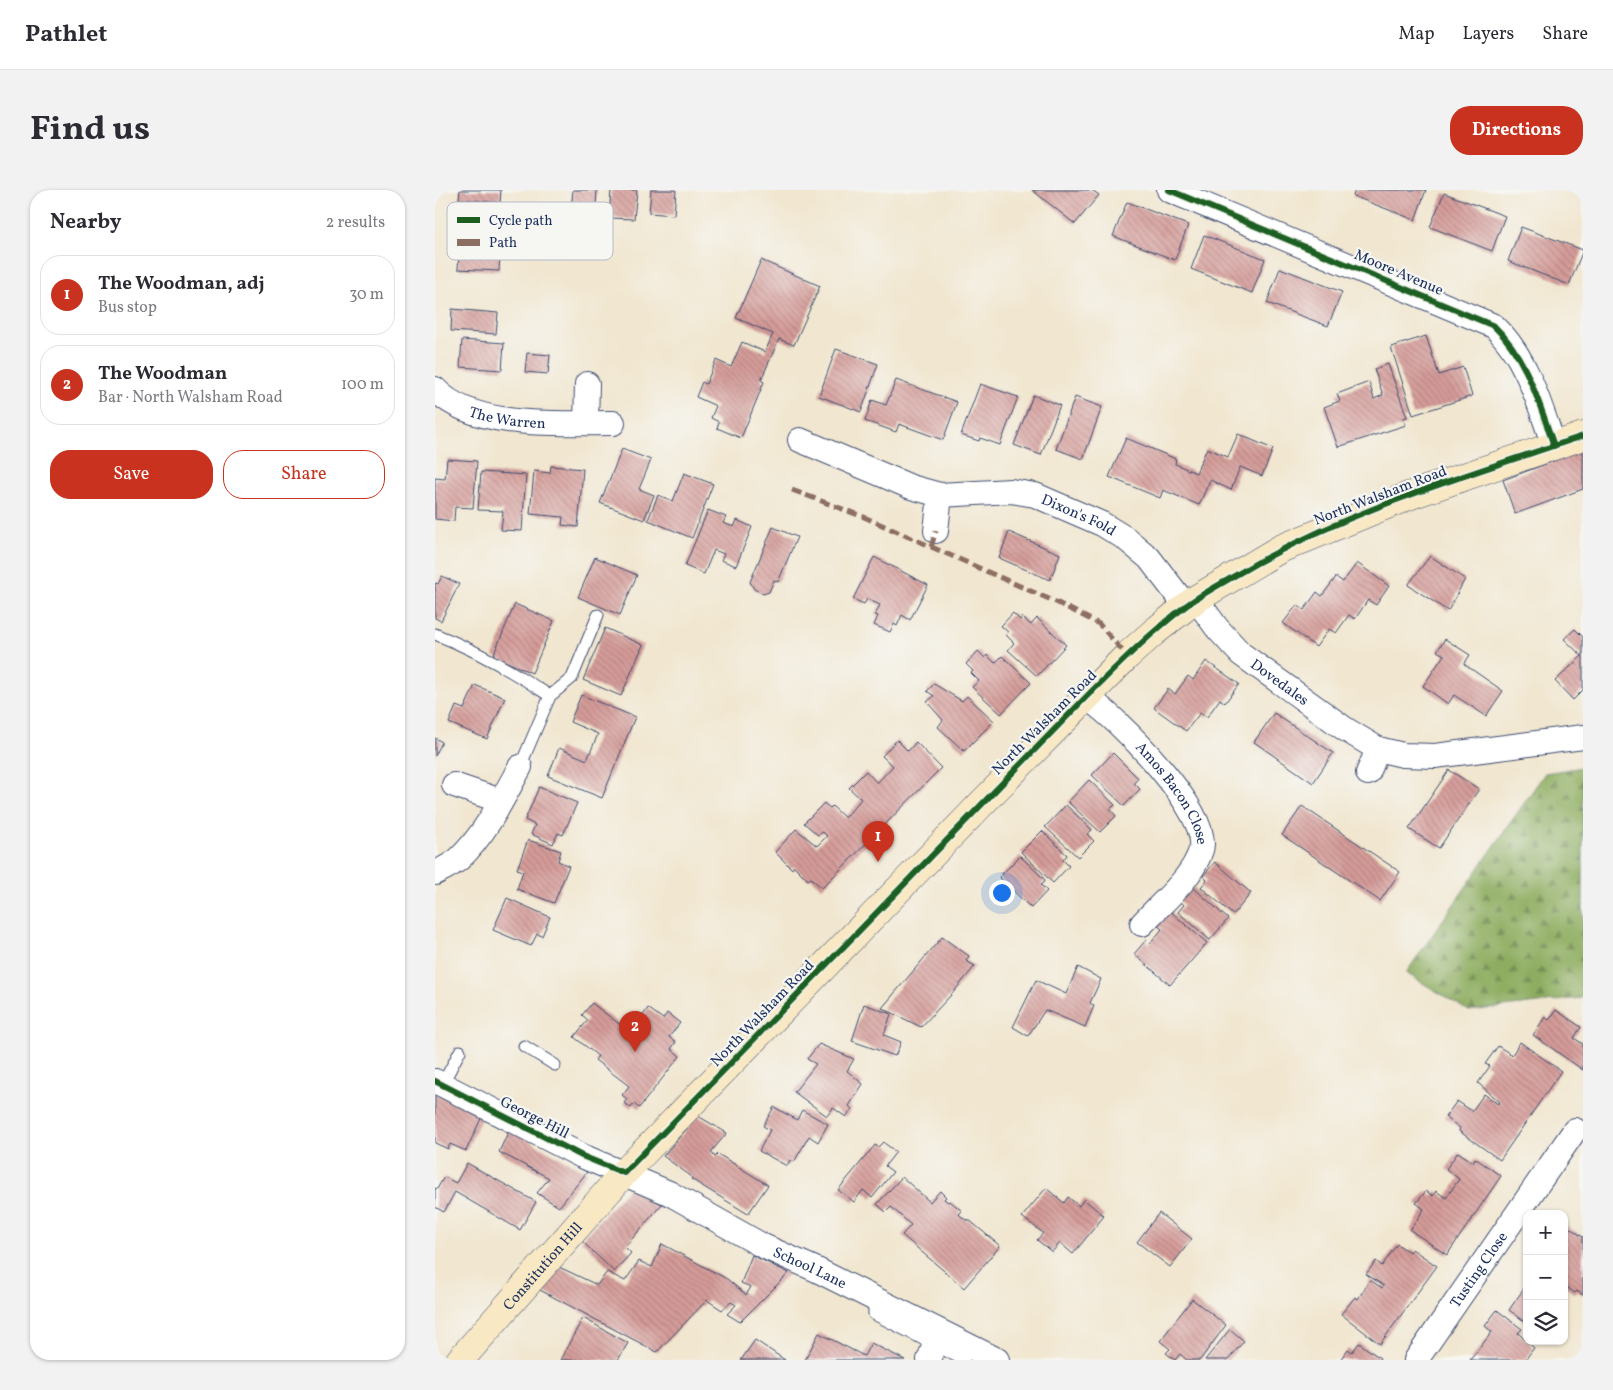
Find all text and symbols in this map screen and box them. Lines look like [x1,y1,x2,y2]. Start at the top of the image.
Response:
text: Pathlet [25,18,107,52]
text: Map [1398,22,1434,47]
text: Layers [1462,22,1514,47]
text: Share [1542,22,1588,47]
text: Find us [30,106,150,154]
button: Directions [1450,106,1583,155]
legend [447,202,613,260]
text: Nearby [50,208,121,237]
text: 2 results [326,212,385,234]
text: Cycle path [489,212,553,231]
text: Path [489,234,517,253]
street label: Moore Avenue [1351,245,1446,302]
text: The Woodman, adj [98,271,264,297]
text: 1 [64,284,70,306]
text: 30 m [349,284,384,306]
text: Bus stop [98,297,157,319]
text: The Woodman [98,361,227,387]
text: 2 [63,374,71,396]
text: 100 m [341,374,384,396]
text: Bar · North Walsham Road [98,387,283,409]
street label: The Warren [466,402,546,435]
button: Save [50,450,213,499]
button: Share [223,450,385,499]
street label: North Walsham Road [1311,461,1450,531]
street label: Dixon's Fold [1037,490,1119,542]
street label: Dovedales [1245,655,1313,711]
street label: North Walsham Road [988,666,1102,780]
street label: Amos Bacon Close [1130,738,1211,845]
pin: 1 [862,821,894,862]
your location [989,880,1015,906]
street label: North Walsham Road [707,956,820,1072]
pin: 2 [619,1011,651,1052]
street label: George Hill [496,1092,572,1145]
map controls [1523,1210,1568,1345]
button: + [1523,1210,1568,1255]
street label: Constitution Hill [499,1218,588,1316]
street label: Tusting Close [1446,1228,1513,1313]
street label: School Lane [769,1243,850,1295]
button: − [1523,1255,1568,1300]
button: layers [1523,1300,1568,1345]

